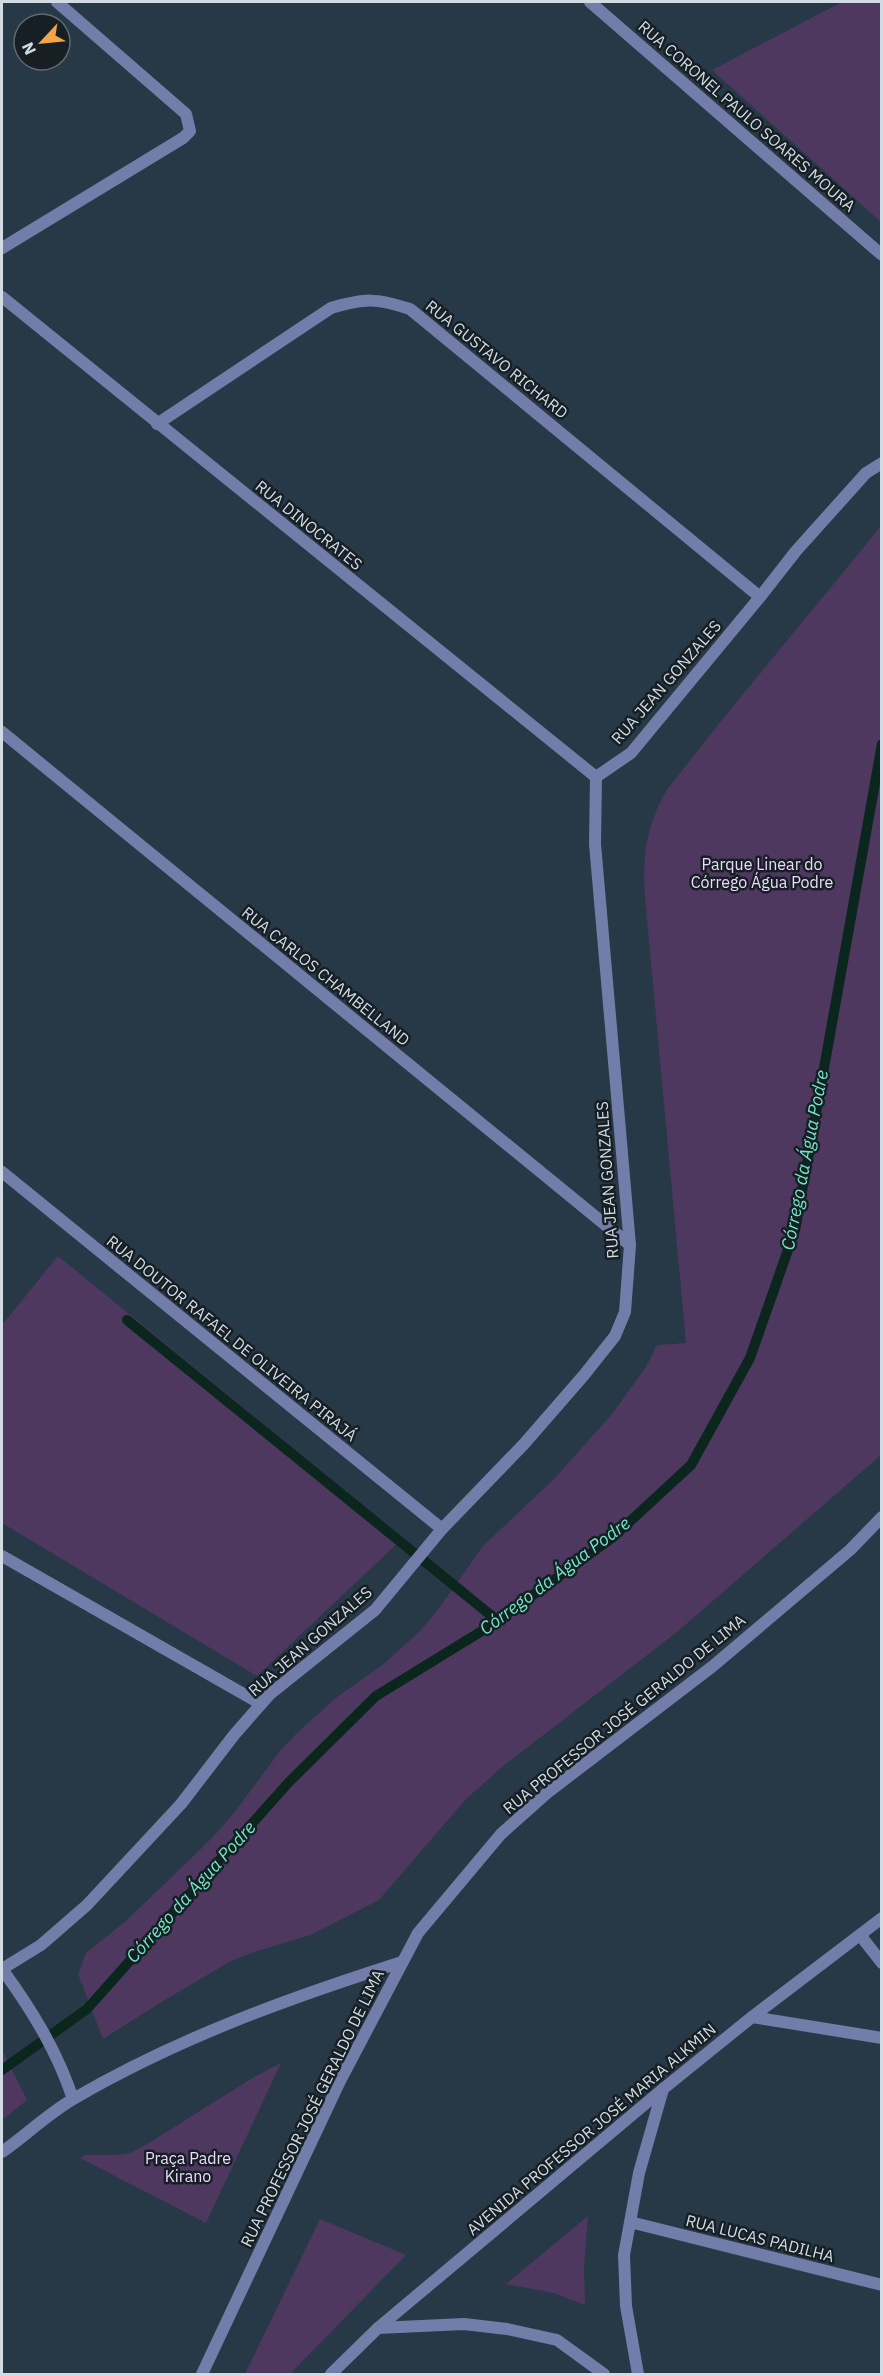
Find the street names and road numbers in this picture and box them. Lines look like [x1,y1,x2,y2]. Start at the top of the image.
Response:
street label: RUA CORONEL PAULO SOARES MOURA [634,16,860,216]
street label: RUA GUSTAVO RICHARD [422,295,572,423]
street label: RUA DINOCRATES [252,476,366,574]
street label: RUA JEAN GONZALES [607,616,725,748]
street label: RUA CARLOS CHAMBELLAND [238,902,414,1050]
street label: RUA JEAN GONZALES [592,1101,622,1259]
street label: RUA DOUTOR RAFAEL DE OLIVEIRA PIRAJÁ [103,1230,362,1445]
street label: RUA JEAN GONZALES [244,1582,376,1700]
street label: RUA PROFESSOR JOSÉ GERALDO DE LIMA [498,1609,749,1818]
street label: RUA PROFESSOR JOSÉ GERALDO DE LIMA [235,1966,388,2250]
street label: AVENIDA PROFESSOR JOSÉ MARIA ALKMIN [462,2018,720,2239]
street label: RUA LUCAS PADILHA [684,2210,836,2266]

